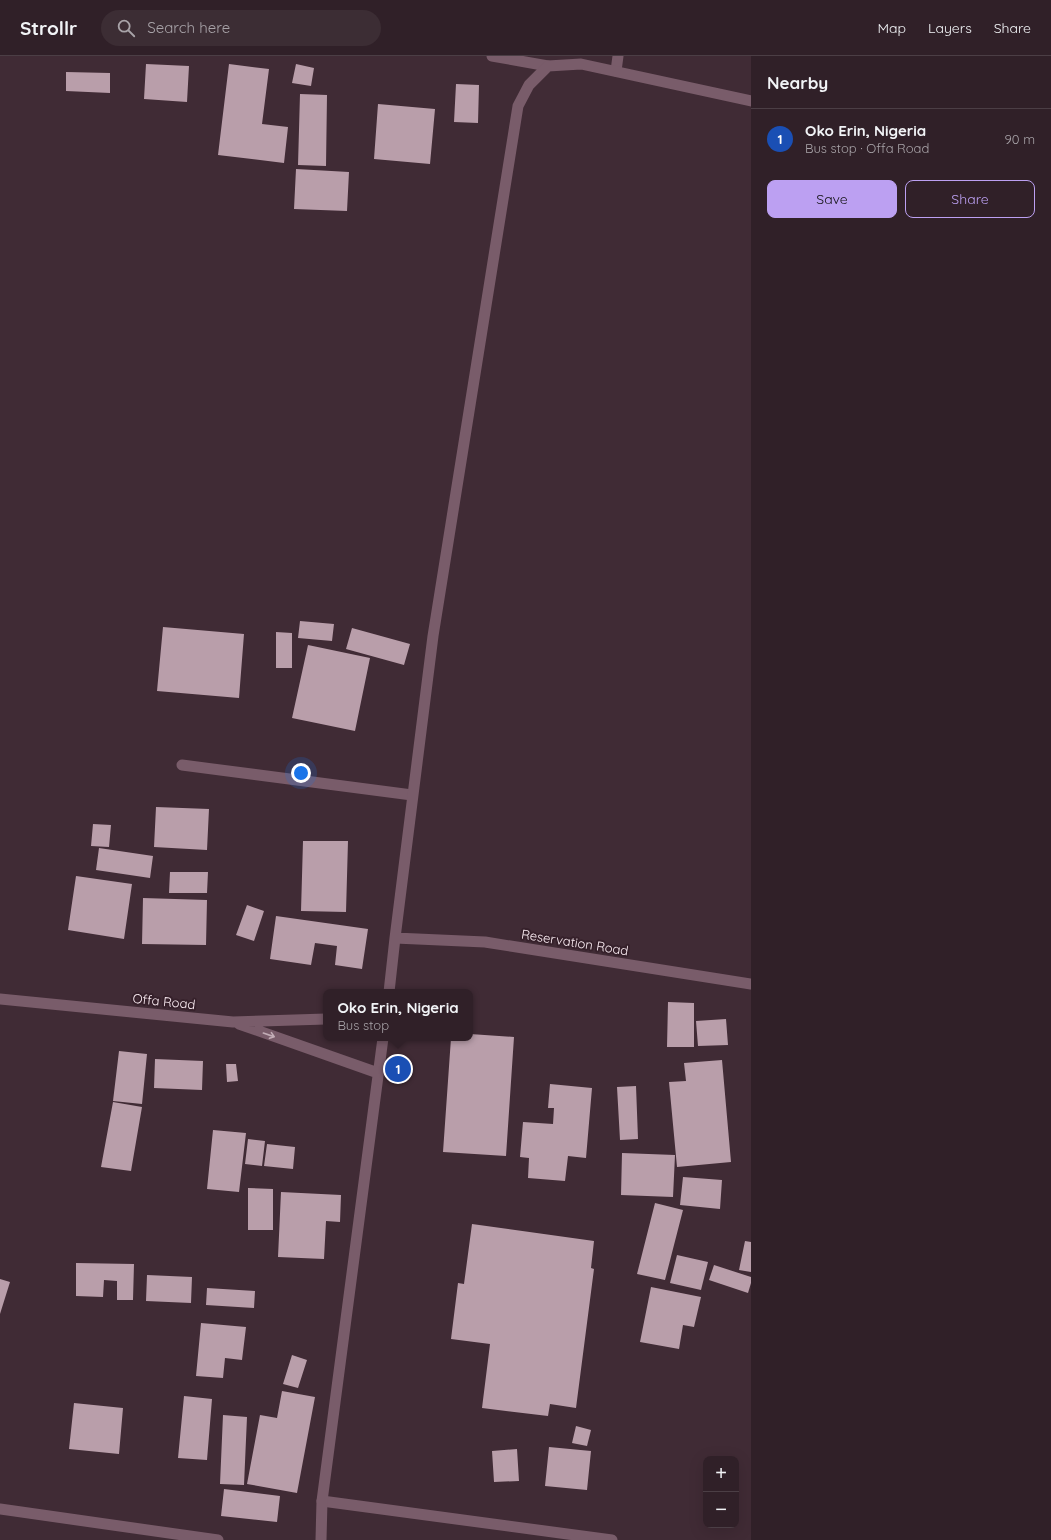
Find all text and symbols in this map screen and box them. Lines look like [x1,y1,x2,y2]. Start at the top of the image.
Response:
search box [101,10,381,46]
text: Strollr [20,16,77,40]
icon: search [115,17,137,39]
text: Search here [147,18,230,37]
text: Map [877,19,906,37]
text: Layers [928,19,972,37]
text: Share [994,19,1031,37]
text: Nearby [767,72,828,93]
text: Oko Erin, Nigeria [805,121,926,140]
text: 1 [777,131,783,147]
text: 90 m [1005,131,1035,147]
text: Bus stop · Offa Road [805,140,929,156]
button: Save [767,180,897,218]
button: Share [905,180,1035,218]
your location [291,763,311,783]
street label: Reservation Road [520,926,630,958]
popup [323,989,473,1041]
street label: Offa Road [132,990,196,1012]
text: Oko Erin, Nigeria [337,998,459,1017]
text: Bus stop [337,1017,389,1033]
one-way arrow [263,1032,276,1039]
pin: 1 [385,1054,411,1084]
map controls [703,1456,739,1528]
button: + [703,1456,739,1492]
button: − [703,1492,739,1528]

